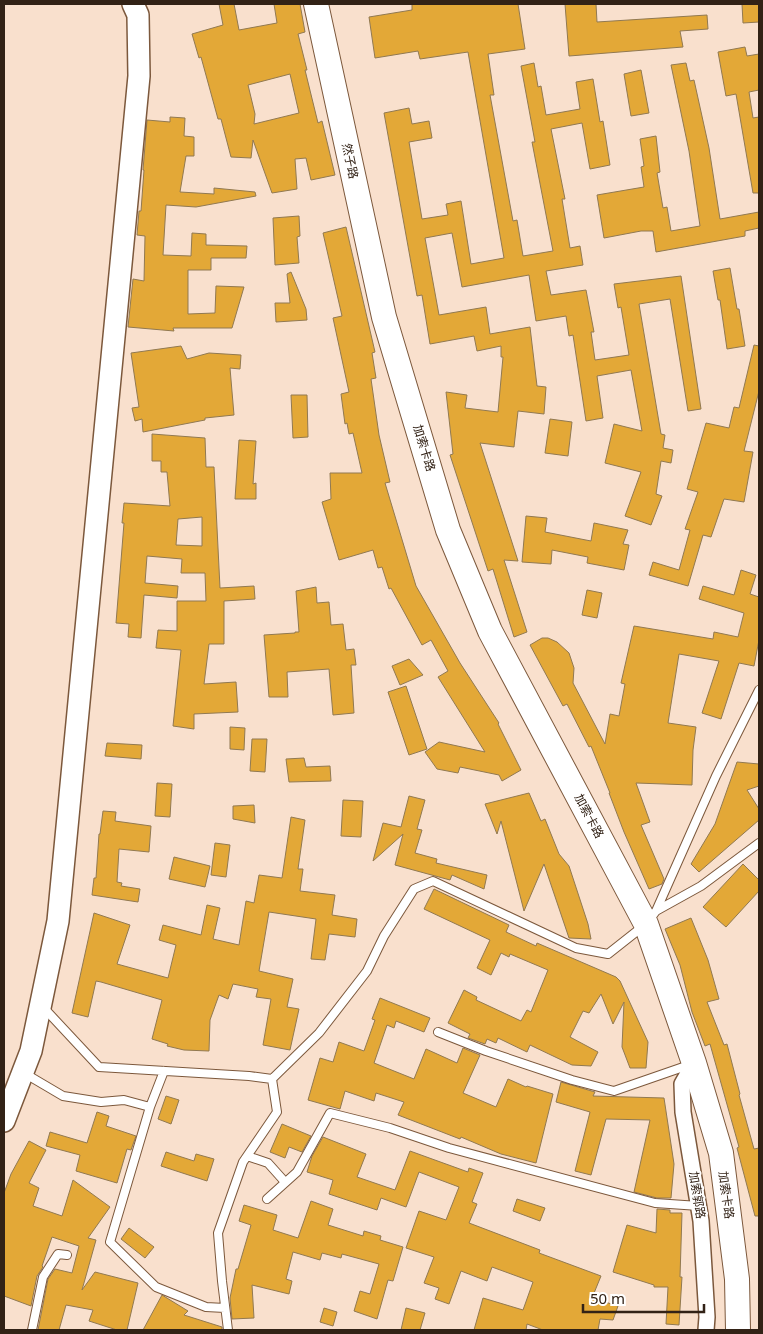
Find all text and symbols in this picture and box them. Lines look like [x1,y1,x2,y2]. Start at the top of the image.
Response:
street label: 然子路 [338,142,363,180]
street label: 加索卡路 [409,422,440,473]
street label: 加索卡路 [571,791,608,841]
street label: 加索郭路 [685,1170,710,1220]
street label: 加索卡路 [715,1170,738,1220]
scale bar [583,1282,704,1314]
text: 50 m [590,1288,625,1308]

